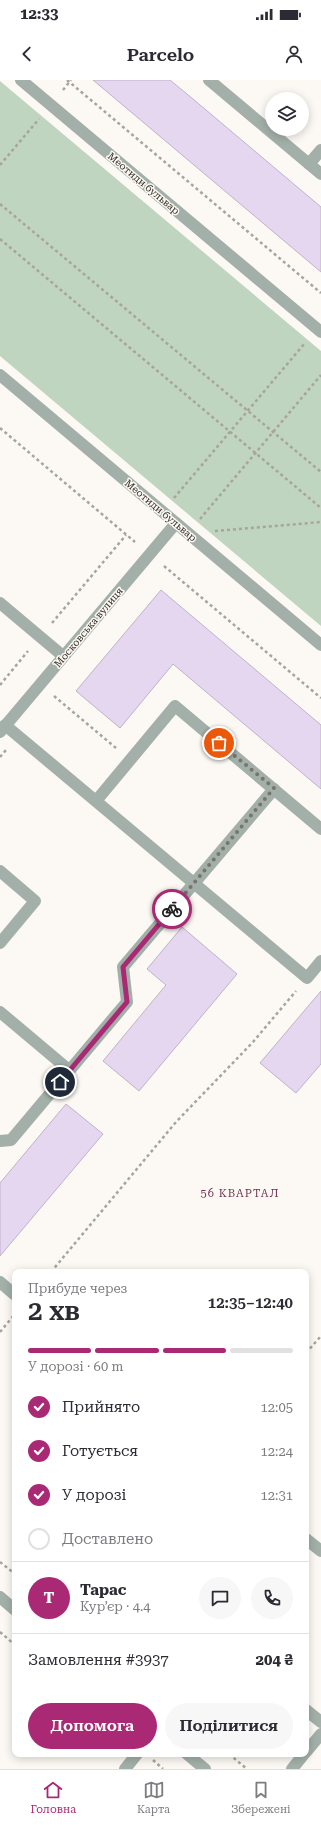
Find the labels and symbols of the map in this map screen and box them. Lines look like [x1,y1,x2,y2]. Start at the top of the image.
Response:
street label: Меотиди бульвар [106,150,182,217]
street label: Меотиди бульвар [123,477,199,544]
street label: Московська вулиця [52,585,125,669]
pin [202,726,236,760]
courier [152,889,192,929]
pin [43,1065,77,1099]
district label: 56 КВАРТАЛ [201,1187,279,1200]

